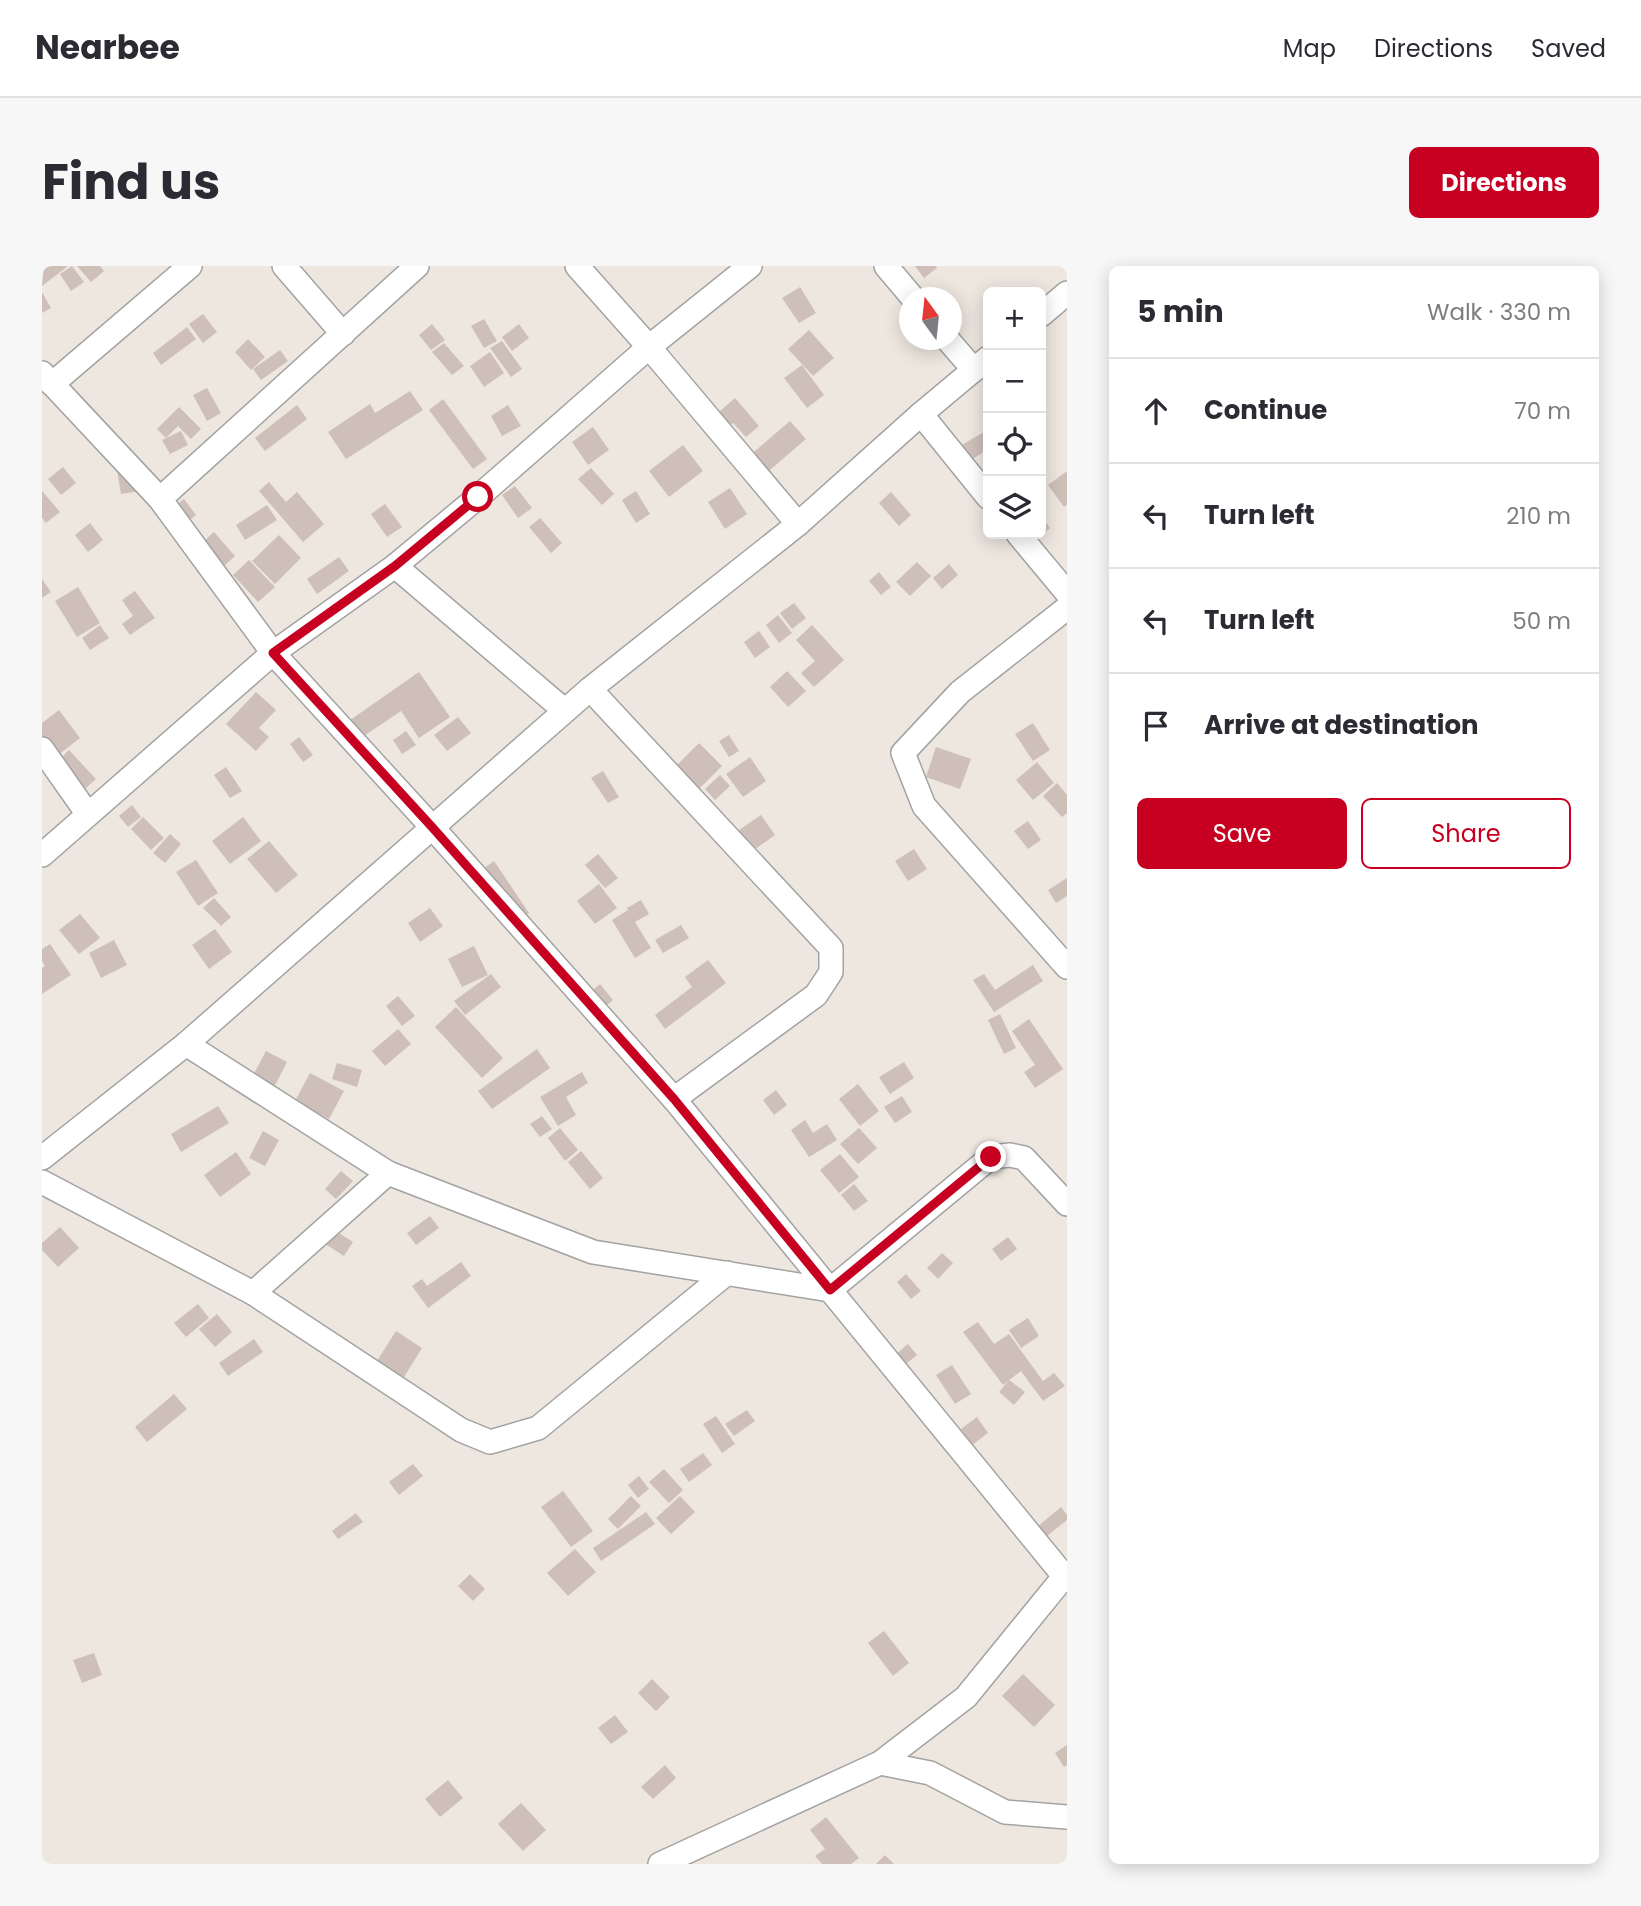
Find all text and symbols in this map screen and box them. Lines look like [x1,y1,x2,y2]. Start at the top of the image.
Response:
text: Nearbee [35,24,180,71]
text: Map [1283,32,1336,65]
text: Directions [1374,32,1493,65]
text: Saved [1531,32,1606,65]
button: Directions [1409,147,1599,218]
text: Find us [42,148,220,216]
north arrow [899,287,962,350]
map controls [983,287,1046,539]
button: + [983,287,1046,350]
text: 5 min [1137,290,1224,333]
text: Walk · 330 m [1427,296,1571,328]
button: − [983,350,1046,413]
icon: ahead [1137,392,1175,430]
text: Continue [1204,392,1327,428]
text: 70 m [1514,395,1571,427]
button: locate [983,413,1046,476]
button: layers [983,476,1046,539]
route start [462,481,493,512]
icon: left [1137,497,1175,535]
text: Turn left [1204,497,1315,533]
text: 210 m [1506,500,1571,532]
icon: left [1137,602,1175,640]
text: Turn left [1204,602,1315,638]
text: 50 m [1512,605,1571,637]
icon: arrive [1137,707,1175,745]
text: Arrive at destination [1204,707,1479,743]
button: Save [1137,798,1347,869]
button: Share [1361,798,1571,869]
route end [975,1141,1006,1172]

